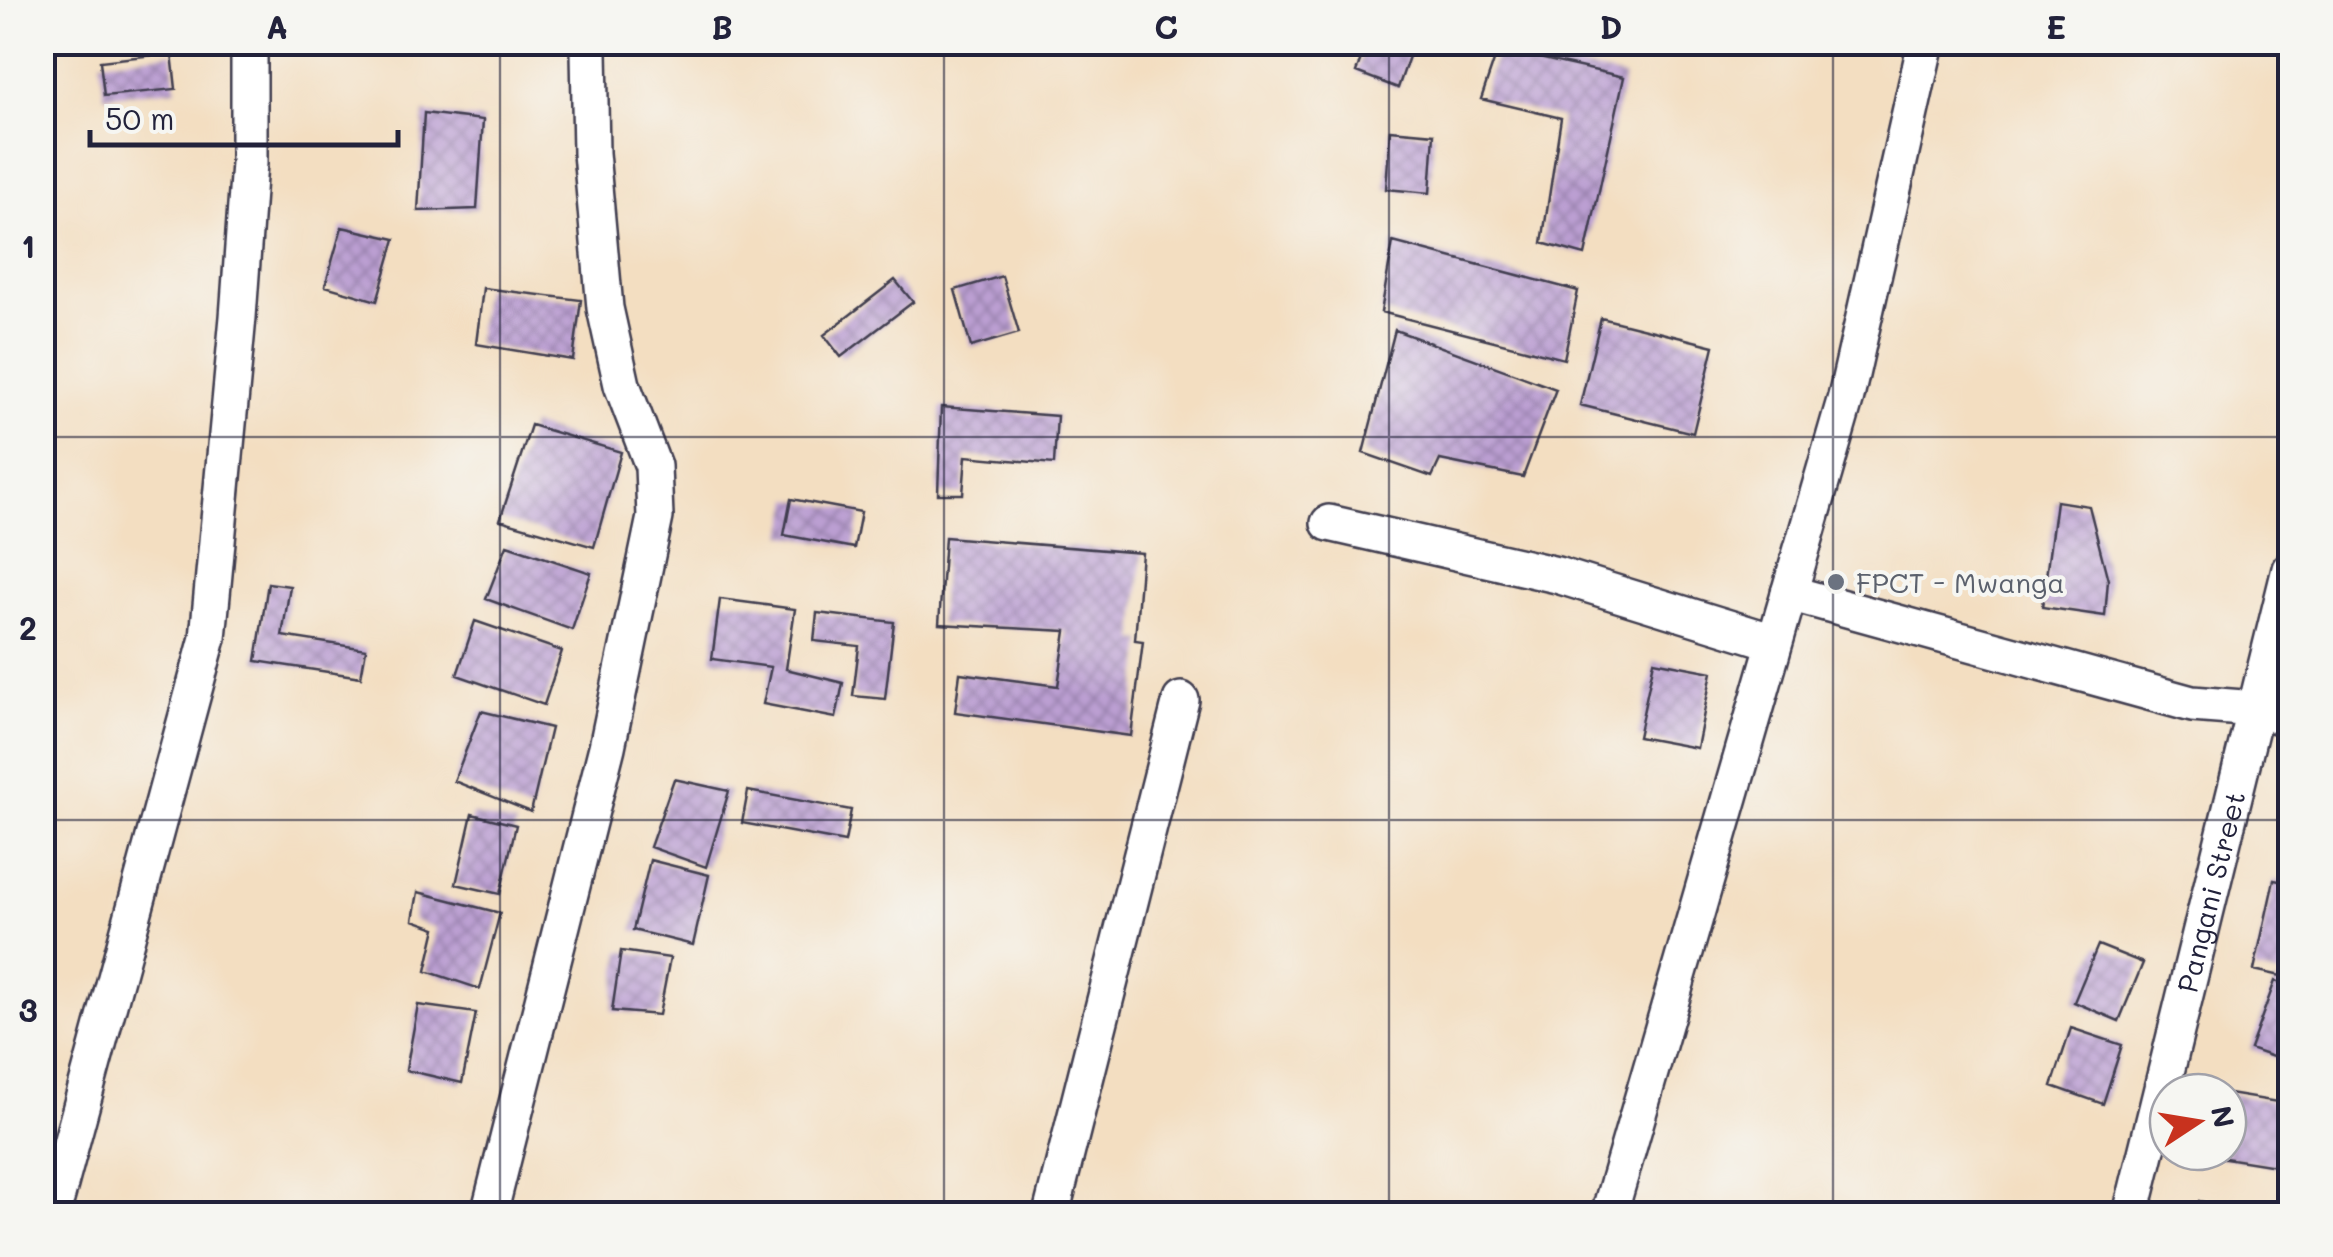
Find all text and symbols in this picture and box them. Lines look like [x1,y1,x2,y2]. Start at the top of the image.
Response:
text: A [266,5,288,47]
text: B [711,5,733,47]
text: C [1154,5,1178,47]
text: D [1600,5,1622,47]
text: E [2046,5,2066,47]
scale bar [90,85,398,147]
text: 50 m [105,98,175,138]
text: 1 [21,224,35,266]
place label: FPCT - Mwanga [1856,564,2065,600]
marker: FPCT - Mwanga [1825,571,1847,593]
text: 2 [19,606,37,648]
street label: Pangani Street [2168,787,2253,996]
text: 3 [18,988,38,1030]
north arrow [2148,1072,2248,1172]
text: N [2204,1102,2243,1131]

